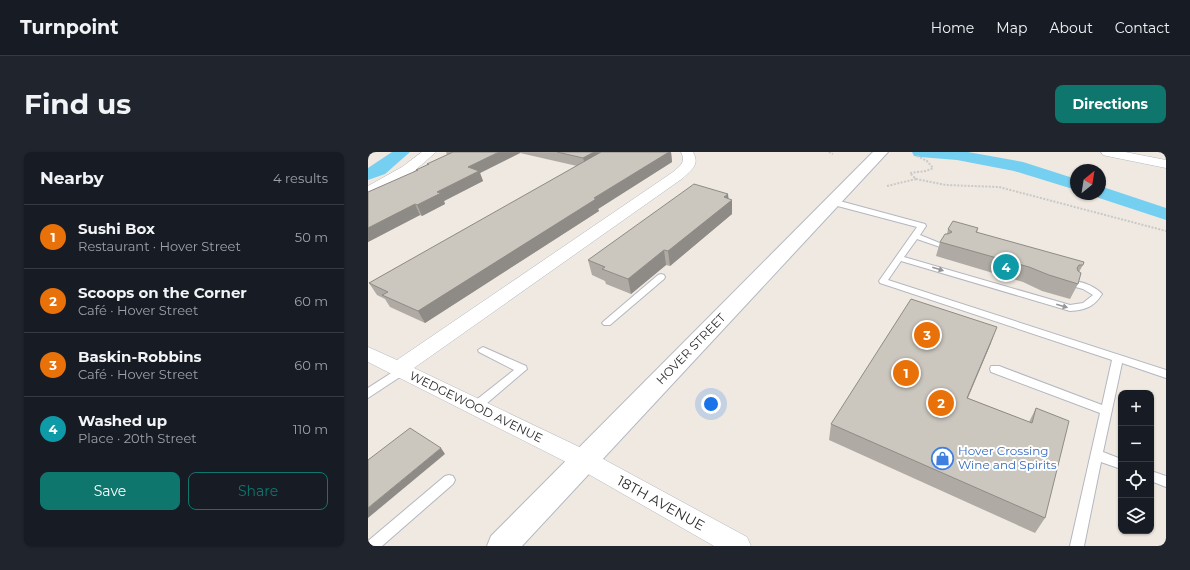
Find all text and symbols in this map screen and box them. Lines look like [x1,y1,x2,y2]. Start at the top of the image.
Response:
text: Turnpoint [20,16,119,39]
text: Home [931,19,974,37]
text: Map [996,19,1027,37]
text: About [1049,19,1093,37]
text: Contact [1115,19,1170,37]
button: Directions [1055,85,1166,123]
text: Find us [24,87,131,121]
north arrow [1070,164,1106,200]
text: Nearby [40,168,104,188]
text: 4 results [273,170,328,186]
text: Sushi Box [78,219,155,238]
text: 1 [50,229,56,245]
text: 50 m [295,229,328,245]
text: Restaurant · Hover Street [78,238,241,254]
pin: 4 [993,252,1019,282]
one-way arrow [932,266,944,272]
text: Scoops on the Corner [78,283,247,302]
text: 2 [49,293,57,309]
text: 60 m [294,293,328,309]
text: Café · Hover Street [78,302,198,318]
one-way arrow [1057,303,1069,309]
street label: HOVER STREET [653,310,729,387]
pin: 3 [914,320,940,350]
text: Baskin-Robbins [78,347,202,366]
text: 3 [49,357,57,373]
text: 60 m [294,357,328,373]
pin: 1 [893,358,919,388]
text: Café · Hover Street [78,366,198,382]
street label: WEDGEWOOD AVENUE [407,368,545,445]
pin: 2 [928,388,954,418]
map controls [1118,390,1154,534]
button: + [1118,390,1154,426]
your location [701,394,721,414]
text: Washed up [78,411,167,430]
text: 4 [49,421,57,437]
text: 110 m [293,421,328,437]
button: − [1118,426,1154,462]
text: Place · 20th Street [78,430,197,446]
place label: Hover Crossing Wine and Spirits [958,443,1057,472]
shop icon: Hover Crossing Wine and Spirits [930,445,956,471]
button: locate [1118,462,1154,498]
button: Save [40,472,180,510]
button: Share [188,472,328,510]
street label: 18TH AVENUE [614,472,708,534]
button: layers [1118,498,1154,534]

